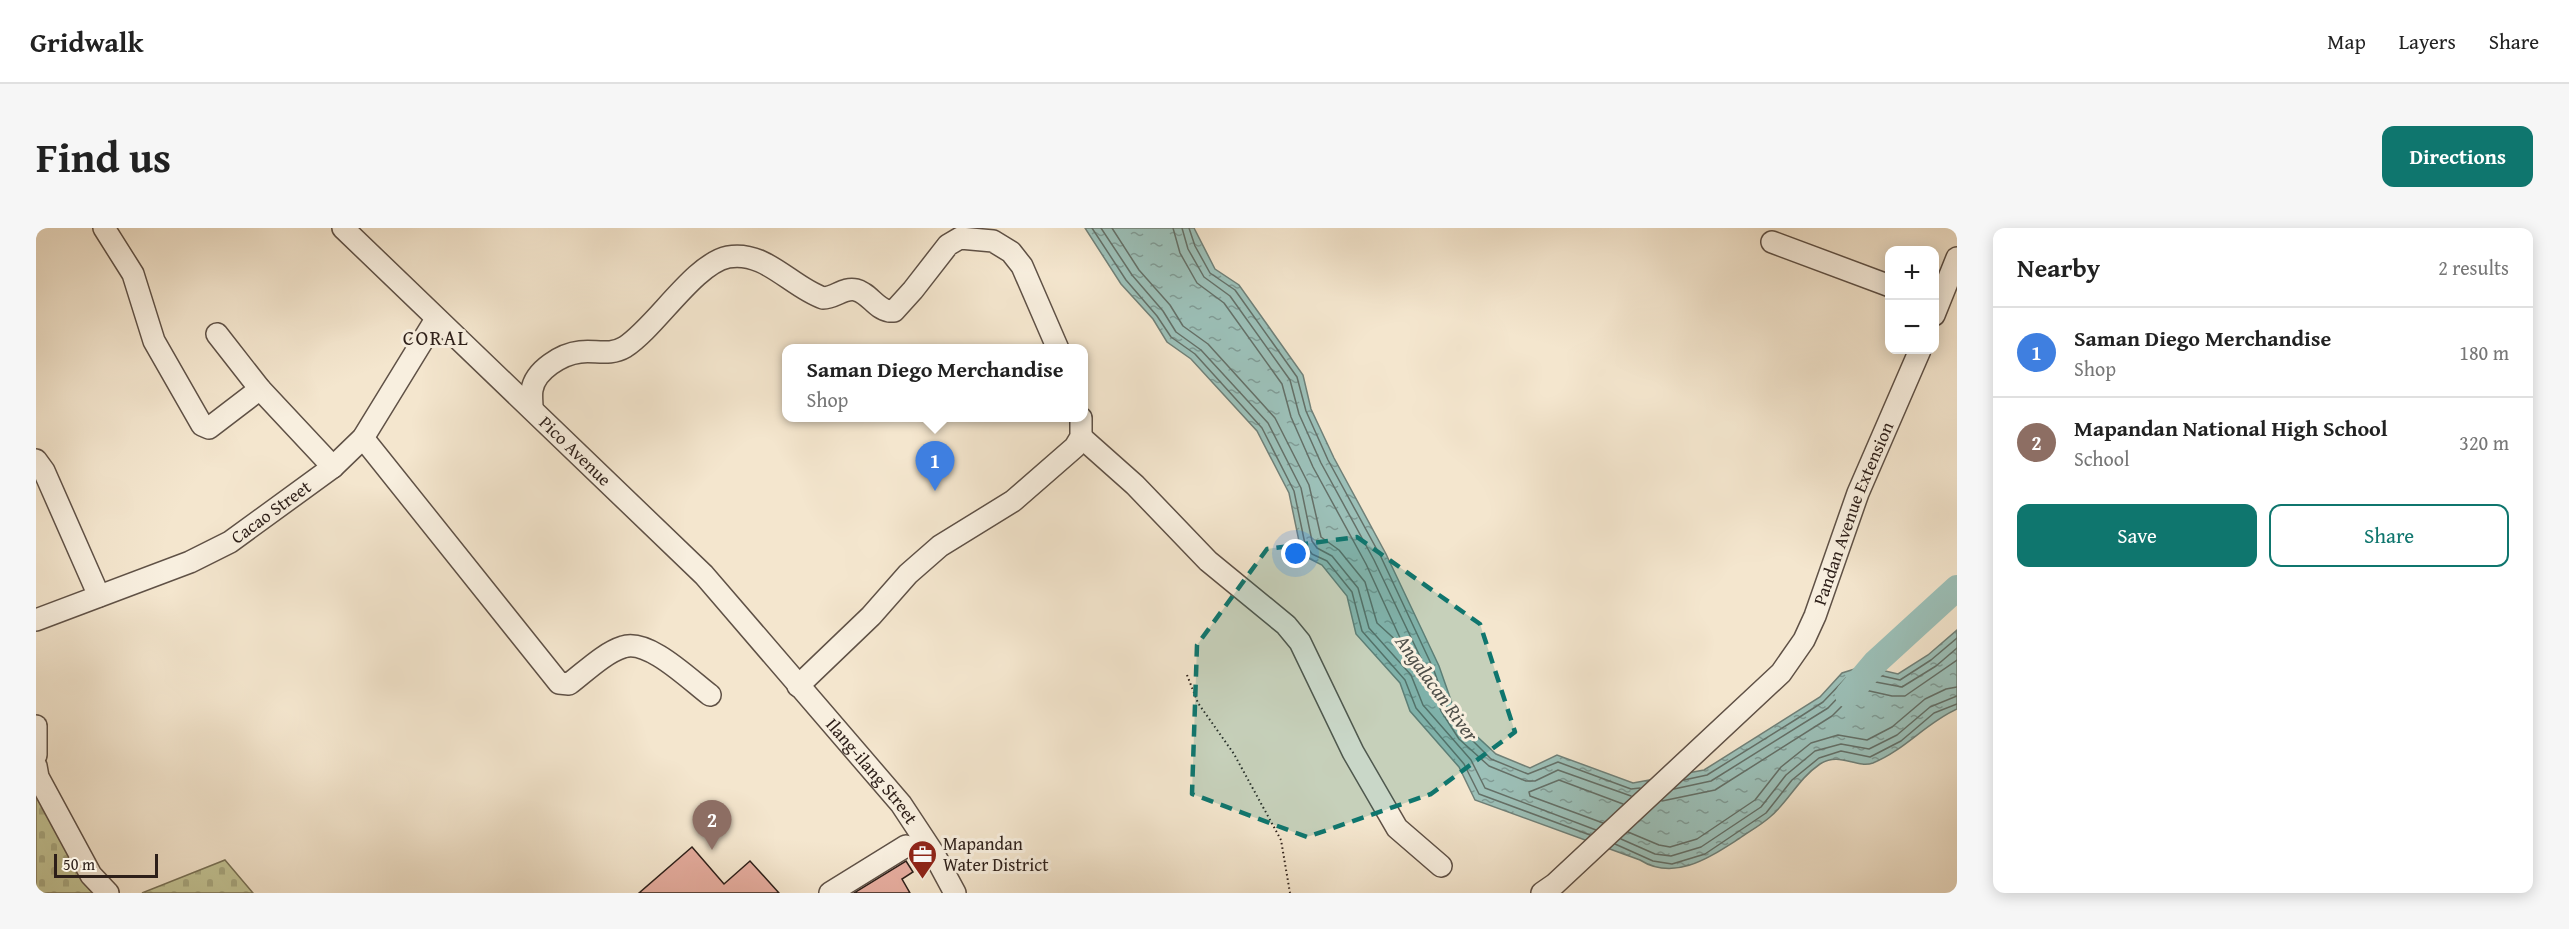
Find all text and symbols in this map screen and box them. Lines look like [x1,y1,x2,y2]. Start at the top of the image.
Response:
text: Gridwalk [30,21,143,62]
text: Map [2327,26,2366,57]
text: Layers [2399,26,2456,57]
text: Share [2489,26,2539,57]
text: Find us [36,126,171,187]
button: Directions [2382,126,2533,187]
map controls [1885,246,1939,354]
button: + [1885,246,1939,300]
text: Nearby [2017,248,2100,287]
text: 2 results [2438,253,2509,282]
button: − [1885,300,1939,354]
district label: CORAL [403,322,469,353]
text: Saman Diego Merchandise [2074,322,2331,354]
text: 1 [2031,338,2042,367]
text: 180 m [2459,338,2509,367]
popup [782,344,1088,422]
text: Saman Diego Merchandise [806,353,1064,385]
text: Shop [2074,354,2116,383]
text: Shop [806,385,848,414]
street label: Pico Avenue [533,409,618,492]
text: Mapandan National High School [2074,412,2388,444]
street label: Pandan Avenue Extension [1806,417,1900,609]
text: 2 [2031,428,2042,457]
text: 320 m [2459,428,2509,457]
pin: 1 [916,442,954,491]
text: School [2074,444,2130,473]
street label: Cacao Street [225,473,317,550]
button: Save [2017,504,2257,567]
button: Share [2269,504,2509,567]
your location [1281,539,1310,568]
water label: Angalacan River [1388,628,1486,747]
street label: Ilang-ilang Street [820,712,925,830]
pin: 2 [692,800,732,850]
place label: Mapandan Water District [943,830,1049,878]
office icon: Mapandan Water District [906,838,938,880]
scale bar [54,851,158,878]
text: 50 m [63,852,95,876]

